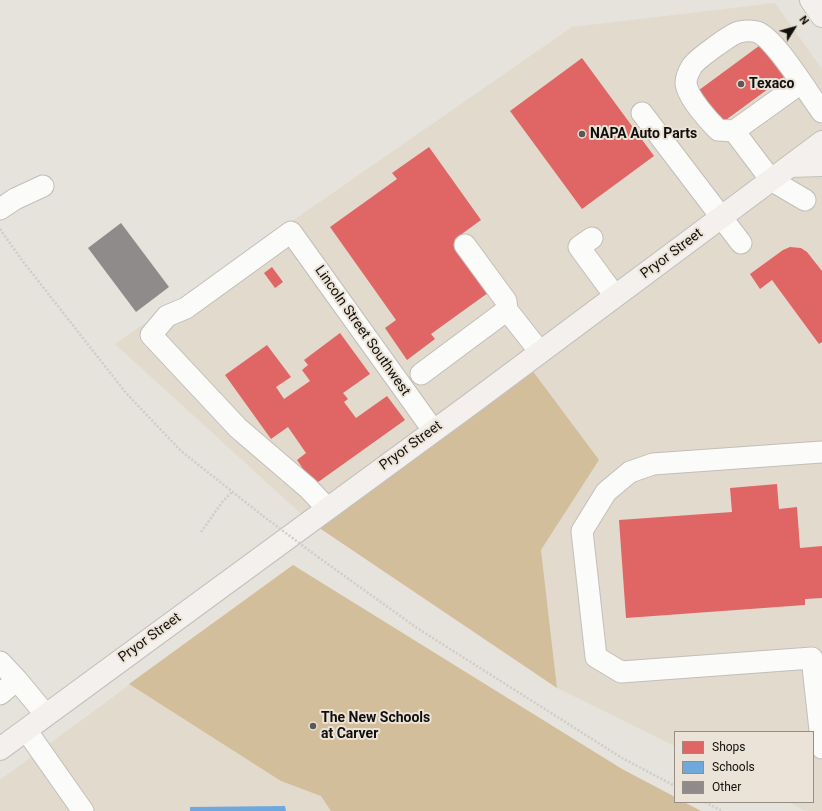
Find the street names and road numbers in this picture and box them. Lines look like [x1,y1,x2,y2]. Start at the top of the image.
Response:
street label: Pryor Street [638,225,706,283]
street label: Lincoln Street Southwest [311,263,413,399]
street label: Pryor Street [376,418,446,474]
street label: Pryor Street [115,610,185,666]

